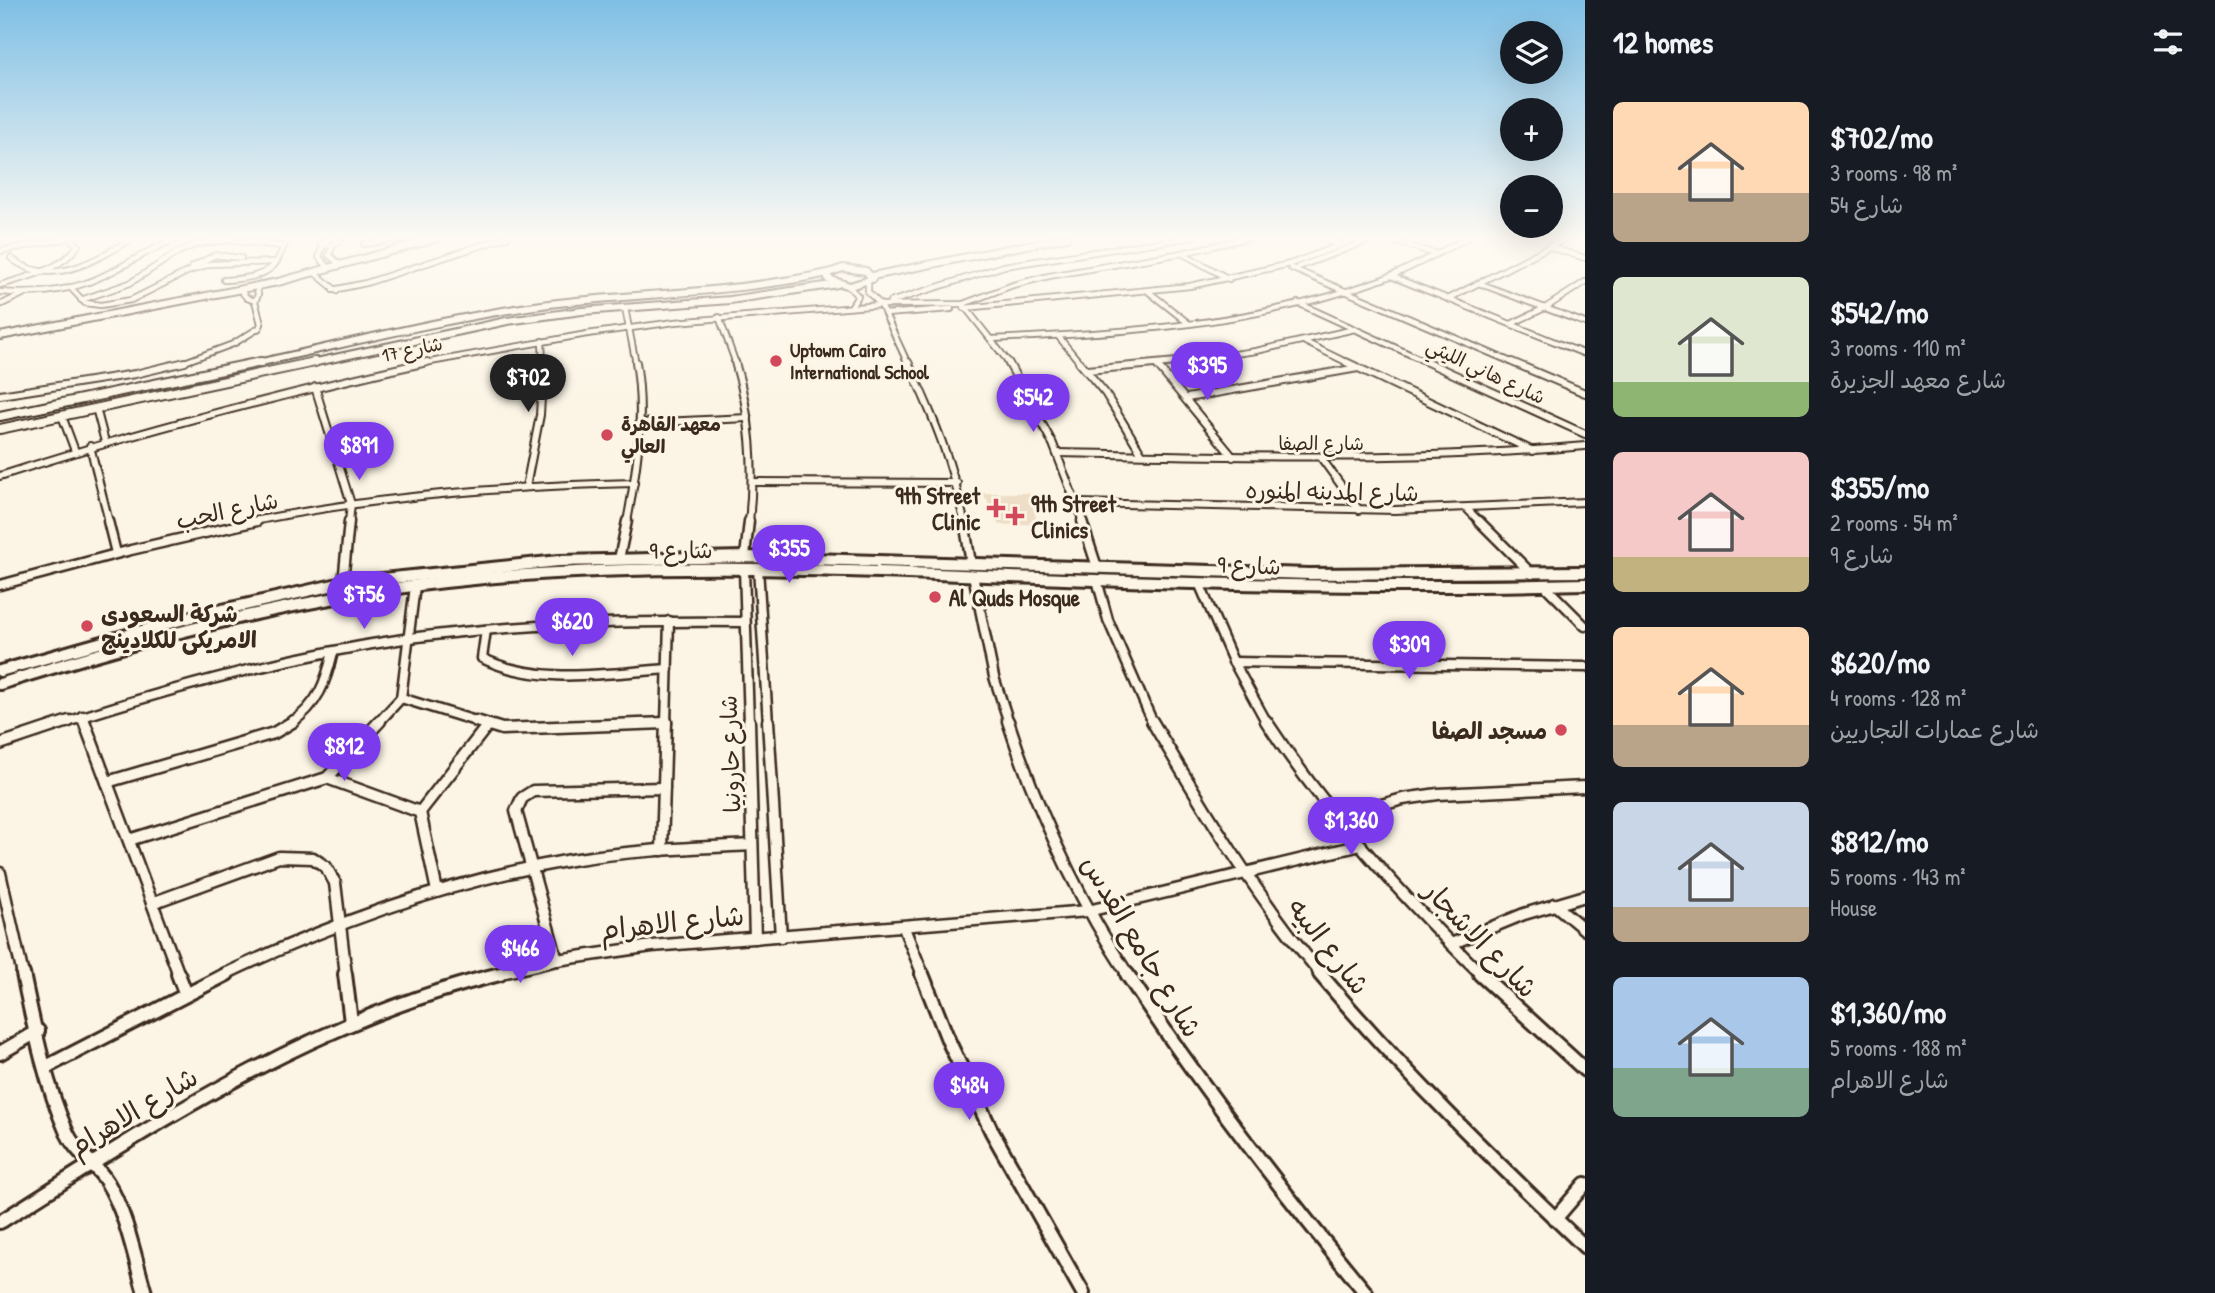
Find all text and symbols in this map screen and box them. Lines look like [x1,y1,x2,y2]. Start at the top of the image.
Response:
map controls [1500,21,1563,238]
button: layers [1500,21,1563,84]
text: 12 homes [1613,22,1713,62]
icon: filters [2149,23,2187,61]
button: + [1500,98,1563,161]
text: $702/mo [1830,117,1933,157]
icon: home [1669,130,1753,214]
text: 3 rooms · 98 m² [1830,157,1957,188]
button: − [1500,175,1563,238]
text: شارع 54 [1830,189,1903,220]
text: $542/mo [1830,292,1928,332]
icon: home [1669,305,1753,389]
street label: شارع 17 [379,330,445,369]
street label: شارع هاني الليثي [1421,332,1550,413]
text: 3 rooms · 110 m² [1830,332,1966,363]
place label: Uptowm Cairo International School [790,337,930,385]
pin: $395 [1166,342,1248,402]
text: $395 [1187,349,1227,380]
marker: Uptowm Cairo International School [768,353,784,369]
pin: $702 [487,354,569,414]
text: $702 [506,361,550,392]
text: شارع معهد الجزيرة [1830,364,2006,395]
pin: $542 [992,374,1074,434]
text: $542 [1013,381,1053,412]
place label: معهد القاهرة العالي [621,411,721,463]
pin: $891 [318,422,400,482]
marker: معهد القاهرة العالي [599,427,615,443]
text: $891 [340,429,378,460]
street label: شارع الصفا [1278,430,1364,457]
text: $355/mo [1830,467,1929,507]
street label: شارع المدينه المنوره [1245,474,1419,509]
place label: 9th Street Clinic [895,480,981,537]
icon: home [1669,480,1753,564]
street label: شارع الحب [173,484,281,537]
place label: 9th Street Clinics [1031,488,1117,545]
marker: 9th Street Clinic [986,498,1006,518]
marker: 9th Street Clinics [1005,506,1025,526]
text: 2 rooms · 54 m² [1830,507,1958,538]
pin: $355 [748,526,830,585]
text: $355 [768,532,810,563]
street label: شارع 9 [649,534,713,567]
text: شارع 9 [1830,539,1894,570]
street label: شارع 9 [1217,548,1281,583]
pin: $756 [323,572,405,631]
text: $756 [343,578,385,609]
place label: Al Quds Mosque [949,582,1081,614]
marker: Al Quds Mosque [927,589,943,605]
place label: شركة السعودى الامريكى للكلادينج [101,598,257,655]
pin: $620 [531,598,613,658]
text: $620 [551,605,593,636]
marker: شركة السعودى الامريكى للكلادينج [79,618,95,634]
pin: $309 [1368,622,1450,681]
text: $309 [1389,628,1429,659]
text: $620/mo [1830,642,1930,682]
icon: home [1669,655,1753,739]
text: 4 rooms · 128 m² [1830,682,1966,713]
street label: شارع حارونيا [712,695,749,813]
text: شارع عمارات التجاريين [1830,714,2039,745]
place label: مسجد الصفا [1432,715,1547,746]
marker: مسجد الصفا [1553,722,1569,738]
pin: $812 [303,724,385,783]
text: $812 [324,730,364,761]
pin: $1,360 [1294,798,1408,857]
text: $1,360 [1324,804,1378,835]
text: $812/mo [1830,821,1928,861]
icon: home [1669,830,1753,914]
street label: شارع جامع القدس [1072,848,1211,1045]
text: 5 rooms · 143 m² [1830,861,1966,892]
street label: شارع الاشجار [1413,871,1546,1007]
street label: شارع البيه [1278,890,1379,1003]
text: House [1830,892,1877,923]
street label: شارع الاهرام [598,896,746,951]
pin: $466 [479,926,561,985]
text: $466 [501,932,539,963]
text: $1,360/mo [1830,992,1946,1032]
icon: home [1669,1005,1753,1089]
text: 5 rooms · 188 m² [1830,1032,1967,1063]
street label: شارع الاهرام [61,1057,206,1167]
pin: $484 [928,1062,1010,1122]
text: شارع الاهرام [1830,1064,1949,1095]
text: $484 [950,1069,988,1100]

